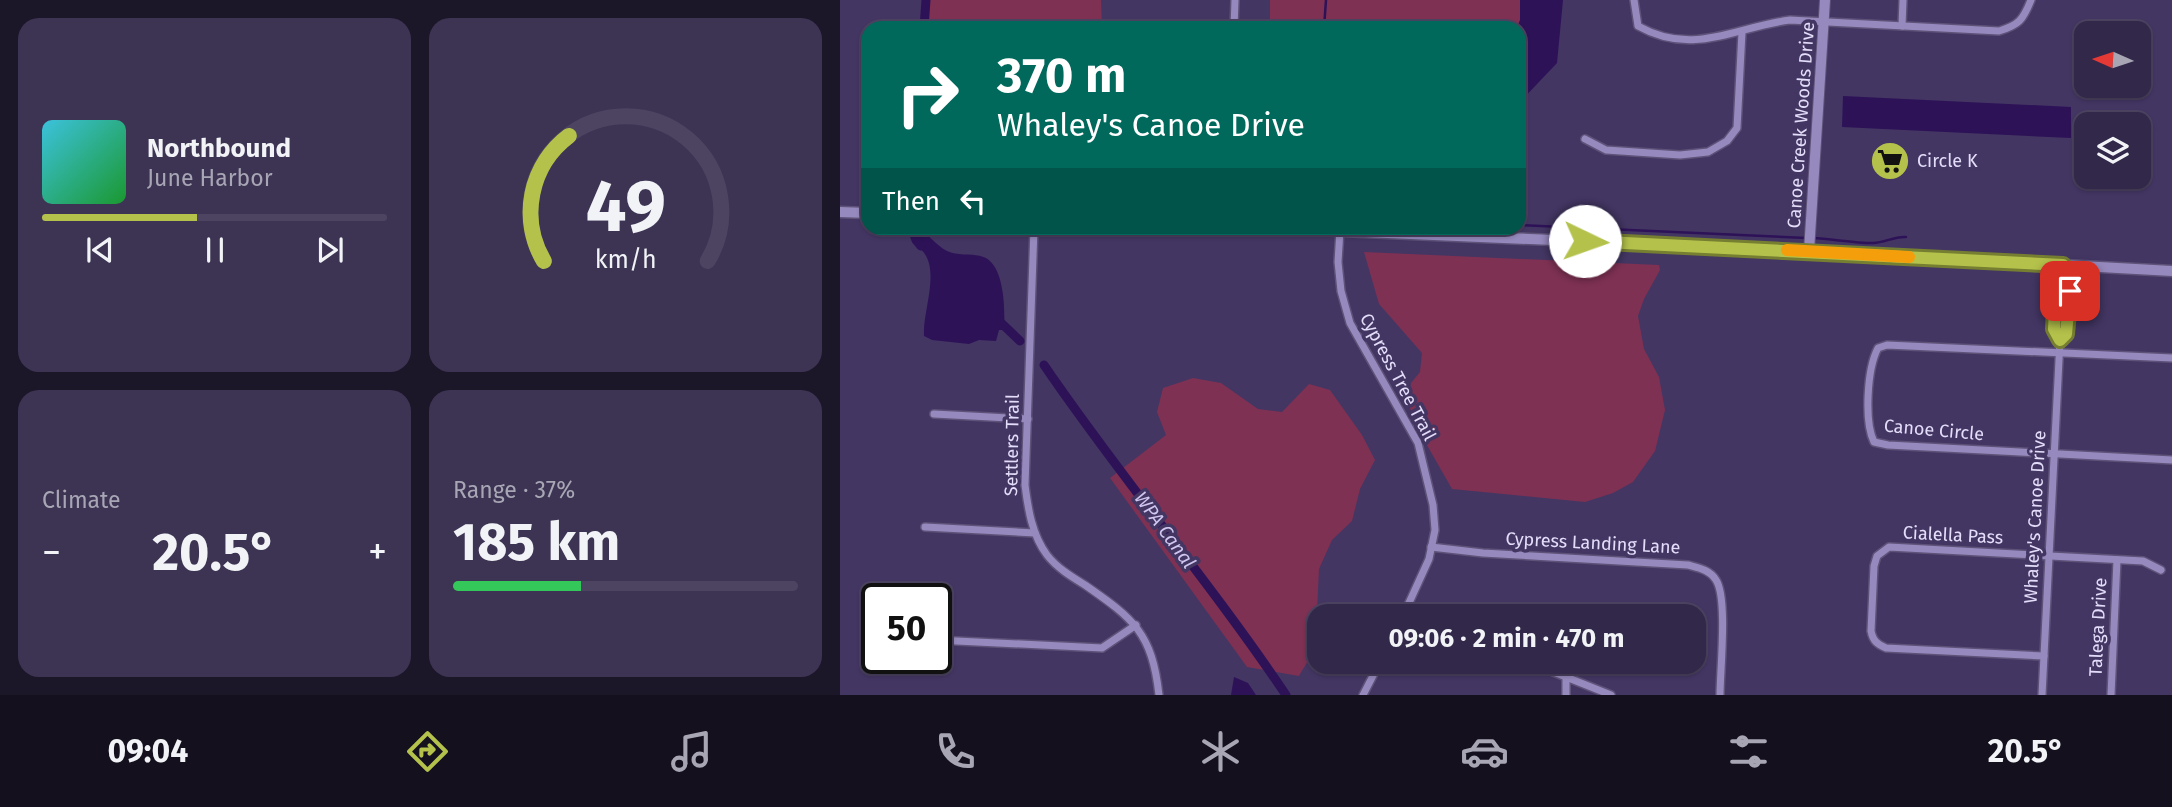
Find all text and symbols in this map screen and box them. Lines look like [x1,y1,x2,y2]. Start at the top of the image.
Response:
street label: Canoe Creek Woods Drive [1783,21,1819,229]
north arrow [2074,21,2151,98]
map controls [2074,21,2151,189]
text: 370 m [997,46,1126,105]
icon: right [882,49,973,140]
text: Whaley's Canoe Drive [997,106,1305,144]
button: layers [2074,112,2151,189]
text: Northbound [147,133,291,164]
supermarket icon: Circle K [1869,140,1911,182]
place label: Circle K [1917,150,1978,172]
text: 49 [585,163,666,250]
text: June Harbor [147,164,273,192]
icon: left [954,182,992,220]
text: Then [882,186,940,217]
position arrow [1548,204,1622,278]
icon: previous [81,231,119,269]
icon: pause [196,231,234,269]
icon: next [311,231,349,269]
text: km/h [595,245,656,275]
pin [2040,261,2100,321]
icon: arrive [2051,272,2089,310]
street label: Cypress Tree Trail [1355,310,1441,444]
street label: Settlers Trail [1000,394,1024,496]
street label: Canoe Circle [1883,415,1985,445]
street label: Whaley's Canoe Drive [2019,430,2051,604]
text: Range · 37% [453,476,575,504]
text: Climate [42,486,121,514]
water label: WPA Canal [1129,487,1201,573]
text: 185 km [453,511,620,574]
text: 20.5° [152,521,277,584]
street label: Cialella Pass [1902,521,2004,549]
street label: Cypress Landing Lane [1505,527,1681,559]
text: − [42,529,61,575]
text: + [368,529,387,575]
street label: Talega Drive [2084,577,2112,677]
speed limit sign: 50 [861,583,952,674]
text: 09:06 · 2 min · 470 m [1389,623,1624,654]
icon: directions [403,727,452,776]
icon: music [667,727,716,776]
icon: phone [931,727,980,776]
icon: climate [1196,727,1245,776]
icon: car [1460,727,1509,776]
icon: filters [1724,727,1773,776]
text: 09:04 [108,732,188,770]
text: 20.5° [1988,732,2064,770]

